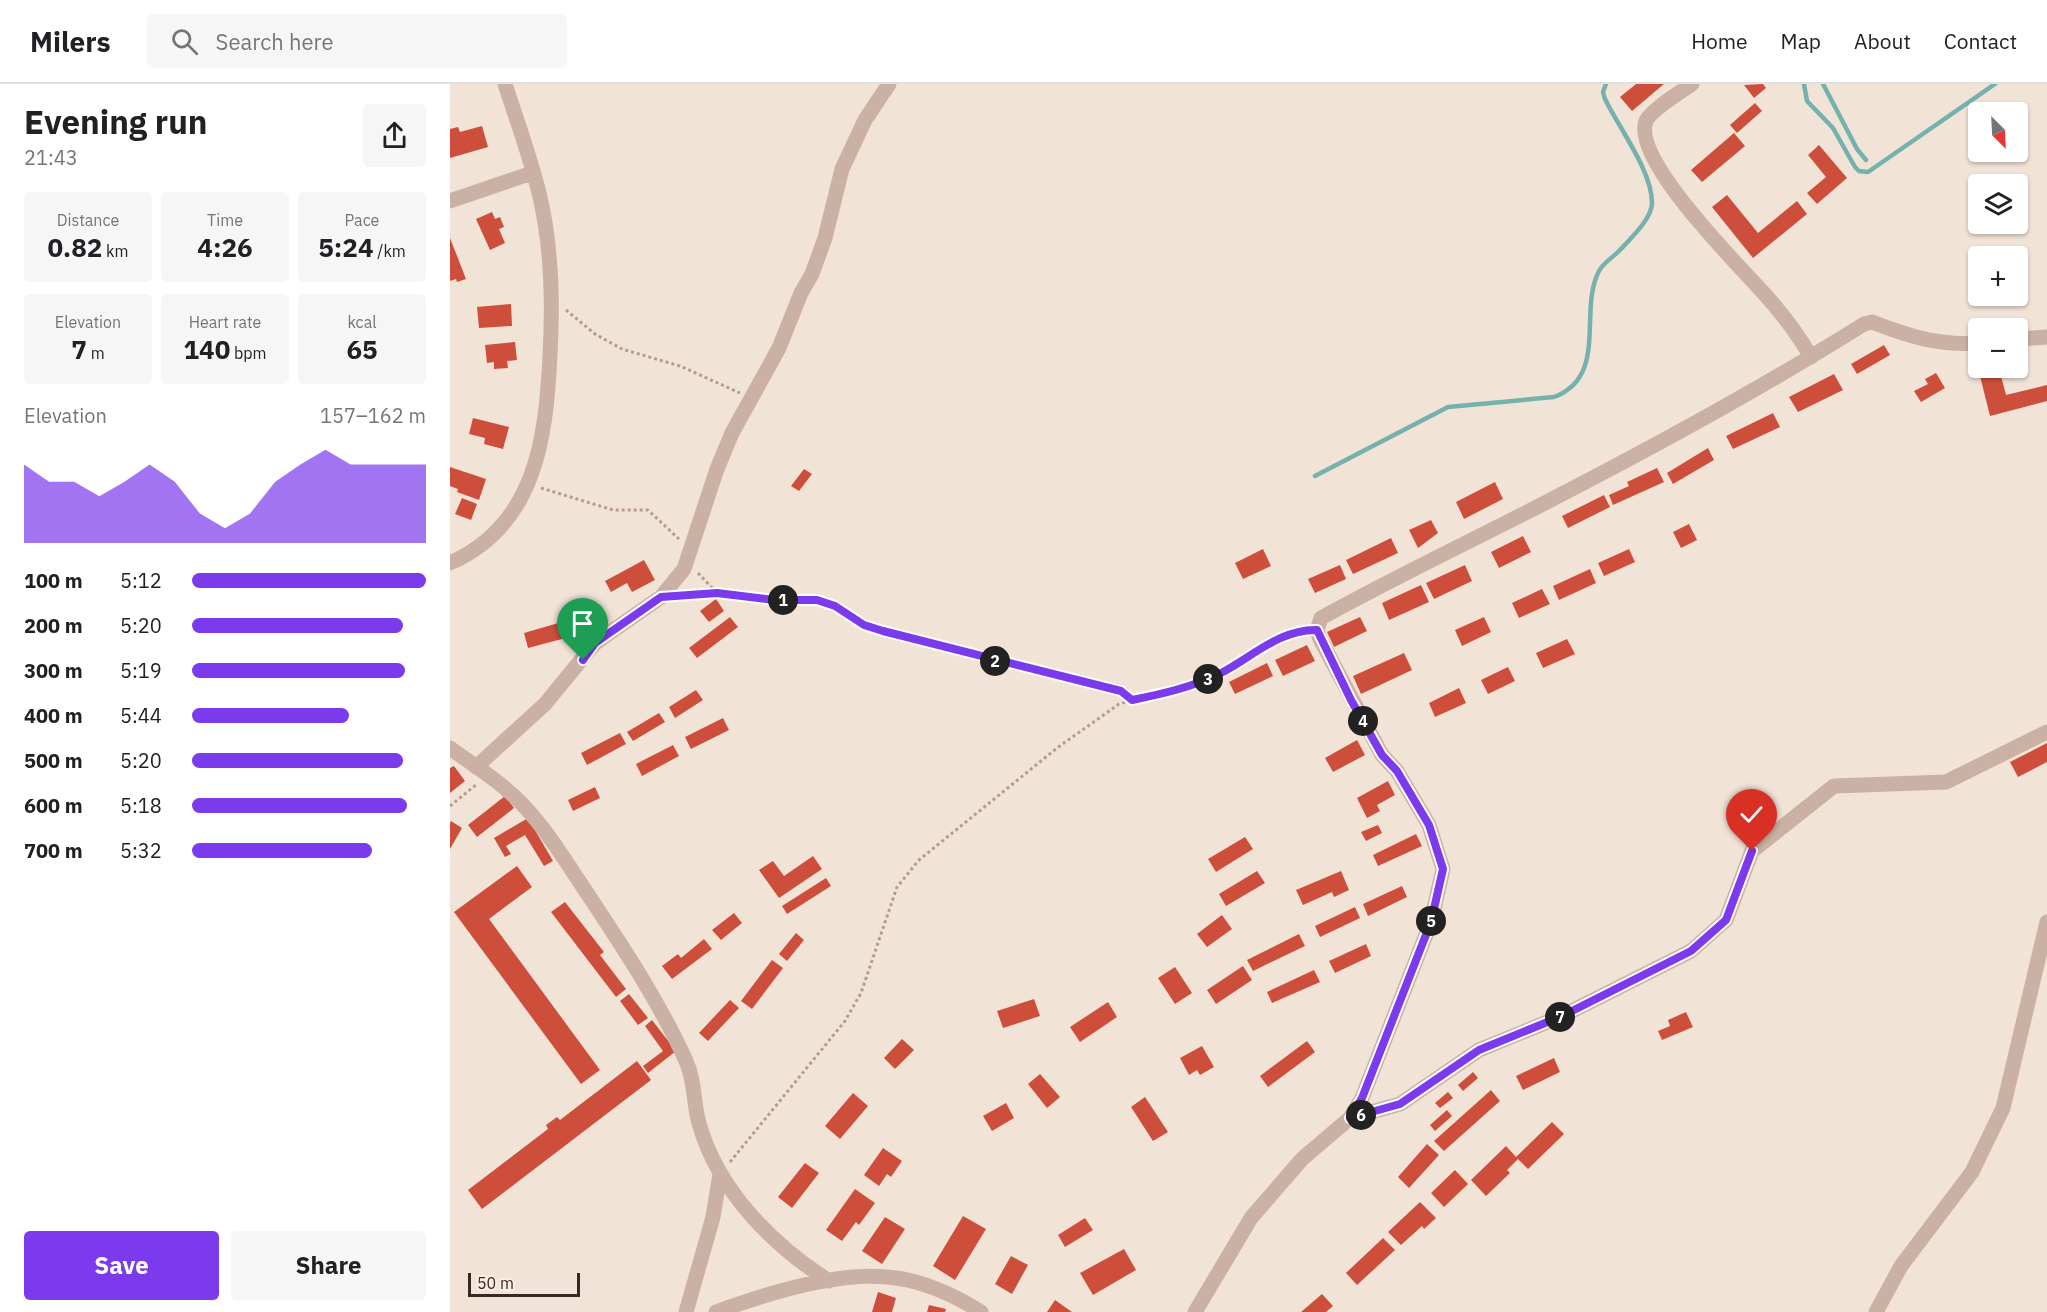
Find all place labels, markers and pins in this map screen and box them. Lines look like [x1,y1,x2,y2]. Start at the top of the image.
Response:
pin: 1 [768,585,798,615]
pin [557,598,608,660]
pin: 2 [980,646,1010,676]
pin: 3 [1193,664,1223,694]
pin: 4 [1348,706,1378,736]
pin [1726,789,1777,851]
pin: 5 [1416,906,1446,936]
pin: 7 [1545,1002,1575,1032]
pin: 6 [1346,1100,1376,1130]

